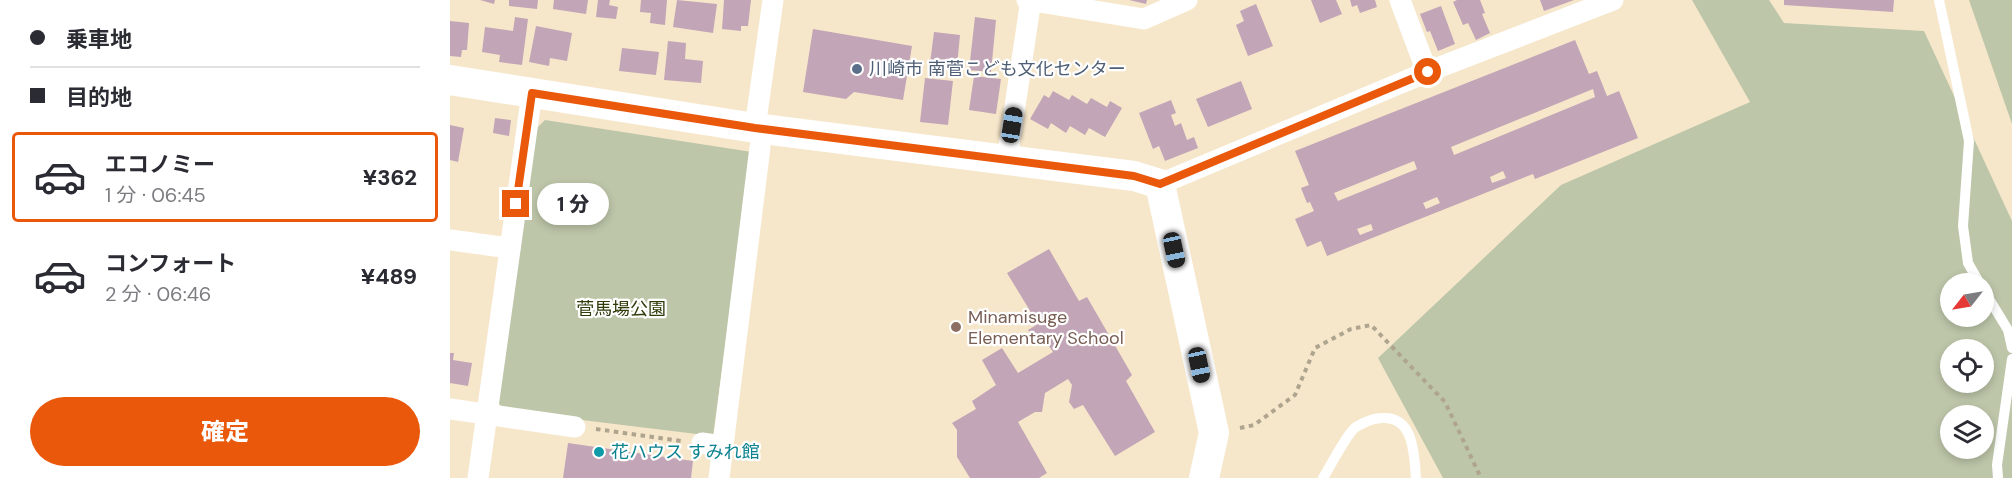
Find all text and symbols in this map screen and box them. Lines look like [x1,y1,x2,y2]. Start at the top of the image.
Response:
text: 乗車地 [66,25,132,54]
place label: 川崎市 南菅こども文化センター [869,57,1126,81]
route start [1414,58,1441,85]
marker: 川崎市 南菅こども文化センター [850,62,864,76]
text: 目的地 [66,83,132,112]
car [1000,106,1024,144]
icon: car [33,150,87,204]
text: エコノミー [105,150,215,179]
text: ¥362 [363,163,417,192]
text: 1 分 · 06:45 [105,182,206,208]
callout: 1 分 [537,183,609,225]
route end [502,190,529,217]
text: 1 分 [557,191,589,217]
car [1161,231,1187,269]
icon: car [33,249,87,303]
text: コンフォート [105,249,236,278]
text: ¥489 [361,262,417,291]
north arrow [1940,273,1994,327]
map controls [1940,273,1994,459]
text: 2 分 · 06:46 [105,281,211,307]
park label: 菅馬場公園 [576,297,666,321]
place label: Minamisuge Elementary School [968,305,1124,350]
marker: Minamisuge Elementary School [949,320,963,334]
button: locate [1940,339,1994,393]
car [1186,346,1212,384]
button: 確定 [30,397,420,466]
button: layers [1940,405,1994,459]
place label: 花ハウス すみれ館 [611,440,760,464]
marker: 花ハウス すみれ館 [592,445,606,459]

